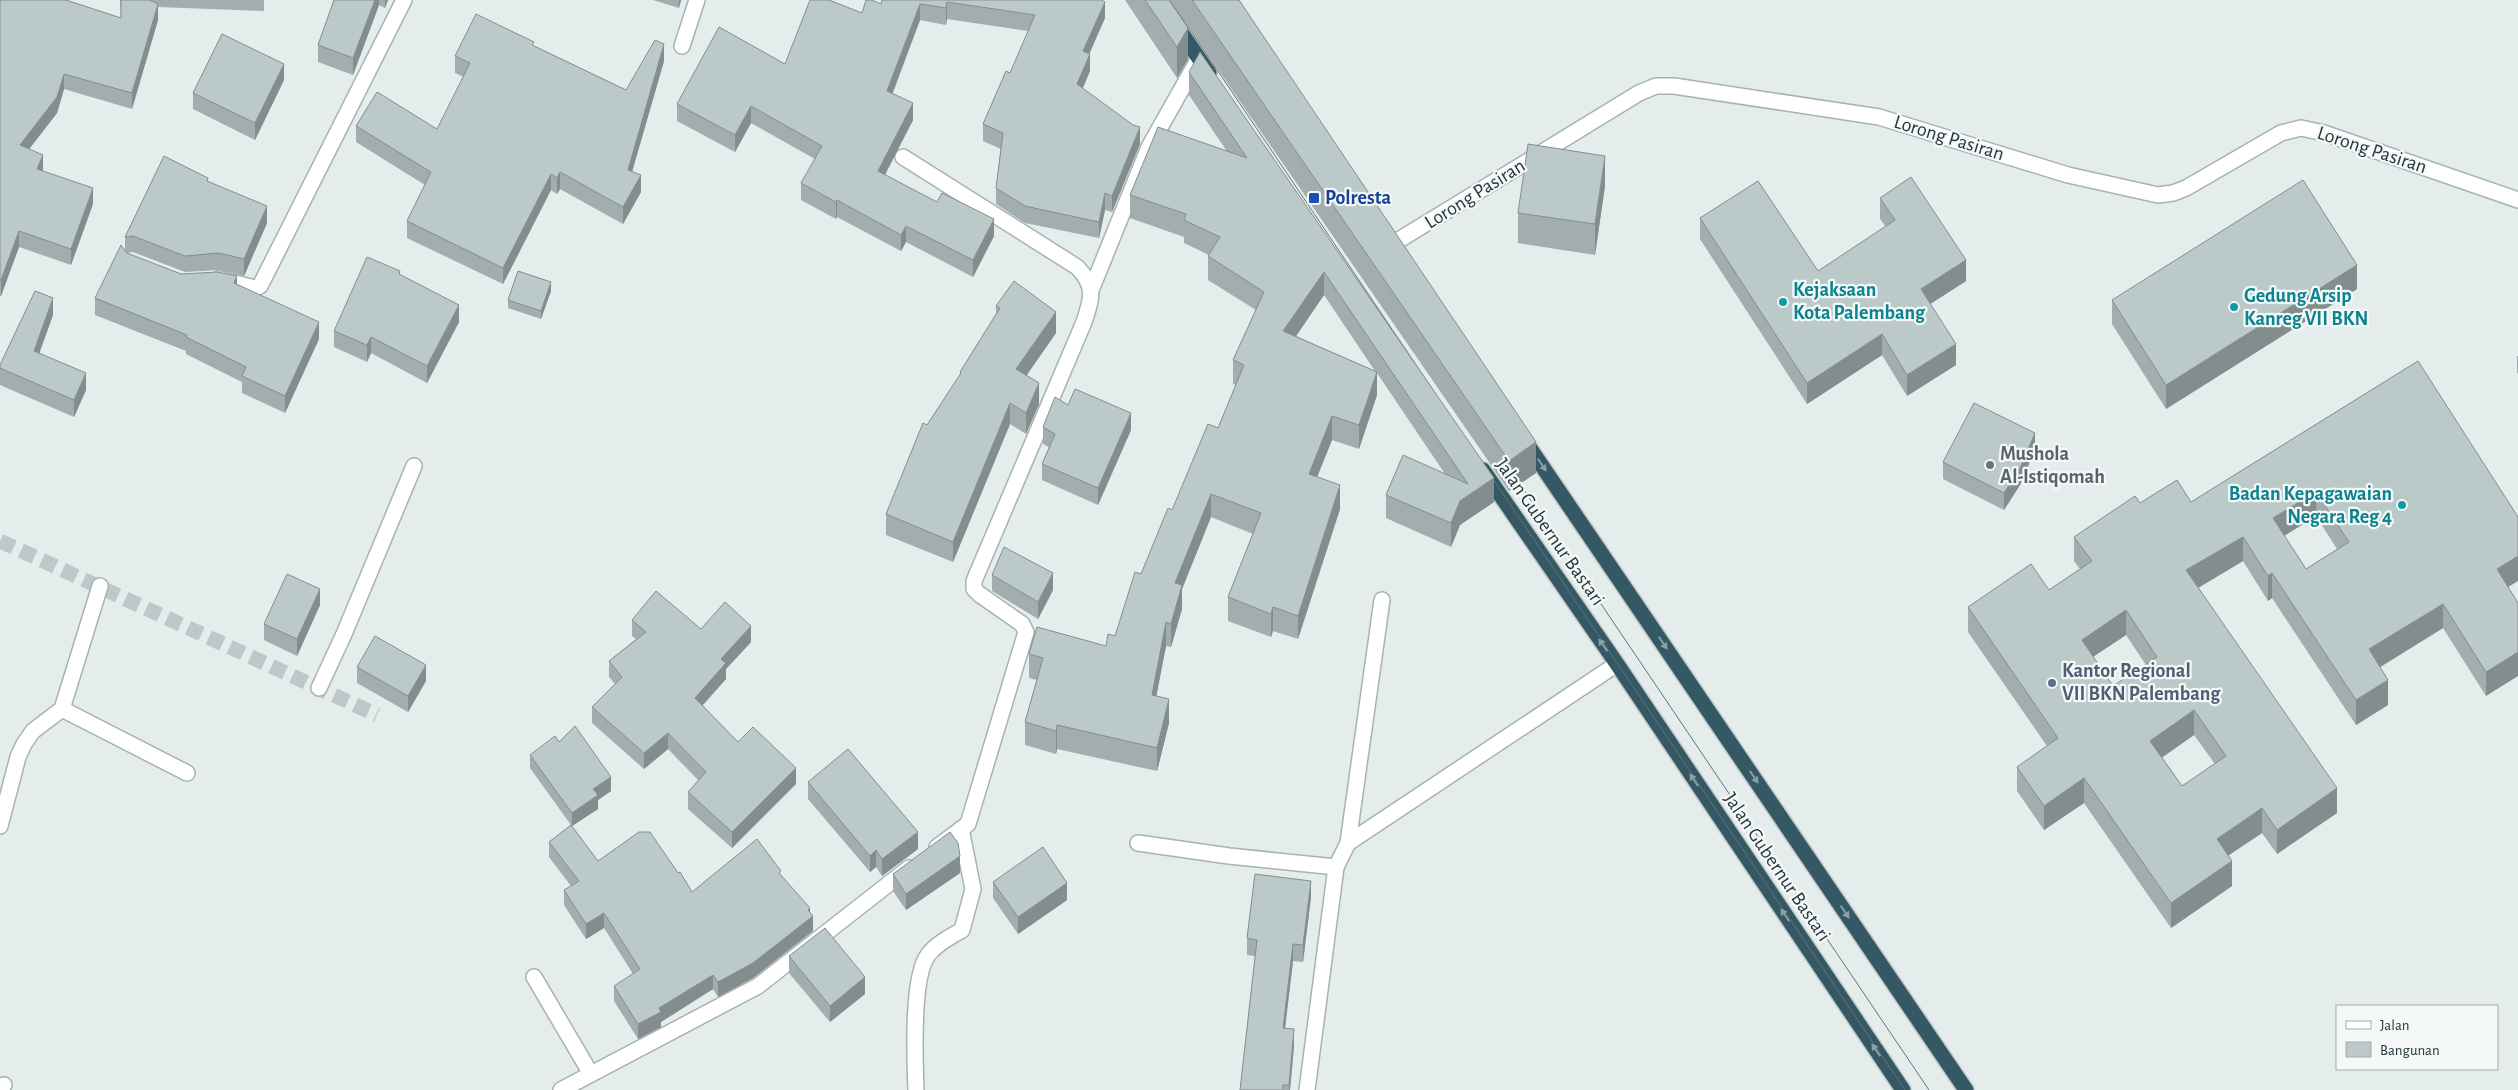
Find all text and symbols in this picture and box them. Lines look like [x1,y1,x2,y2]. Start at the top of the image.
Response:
street label: Lorong Pasiran [1892,112,2006,164]
street label: Lorong Pasiran [2315,123,2429,177]
street label: Lorong Pasiran [1421,155,1529,233]
place label: Polresta [1325,188,1391,208]
marker: Polresta [1307,191,1321,205]
place label: Kejaksaan Kota Palembang [1793,280,1926,323]
place label: Gedung Arsip Kanreg VII BKN [2244,286,2368,329]
marker: Kejaksaan Kota Palembang [1777,296,1789,308]
marker: Gedung Arsip Kanreg VII BKN [2228,301,2240,313]
place label: Mushola Al-Istiqomah [2000,444,2105,487]
street label: Jalan Gubernur Bastari [1492,455,1608,609]
one-way arrow [1537,458,1547,472]
marker: Mushola Al-Istiqomah [1984,459,1996,471]
place label: Badan Kepagawaian Negara Reg 4 [2229,484,2392,527]
marker: Badan Kepagawaian Negara Reg 4 [2396,499,2408,511]
one-way arrow [1658,636,1668,650]
one-way arrow [1598,638,1608,652]
place label: Kantor Regional VII BKN Palembang [2062,661,2221,704]
marker: Kantor Regional VII BKN Palembang [2046,677,2058,689]
one-way arrow [1749,771,1759,784]
one-way arrow [1689,773,1699,787]
street label: Jalan Gubernur Bastari [1720,789,1834,945]
one-way arrow [1840,905,1850,919]
one-way arrow [1780,908,1790,921]
legend [2336,1005,2498,1070]
text: Jalan [2380,1018,2410,1033]
one-way arrow [1871,1043,1880,1056]
text: Bangunan [2380,1043,2440,1058]

